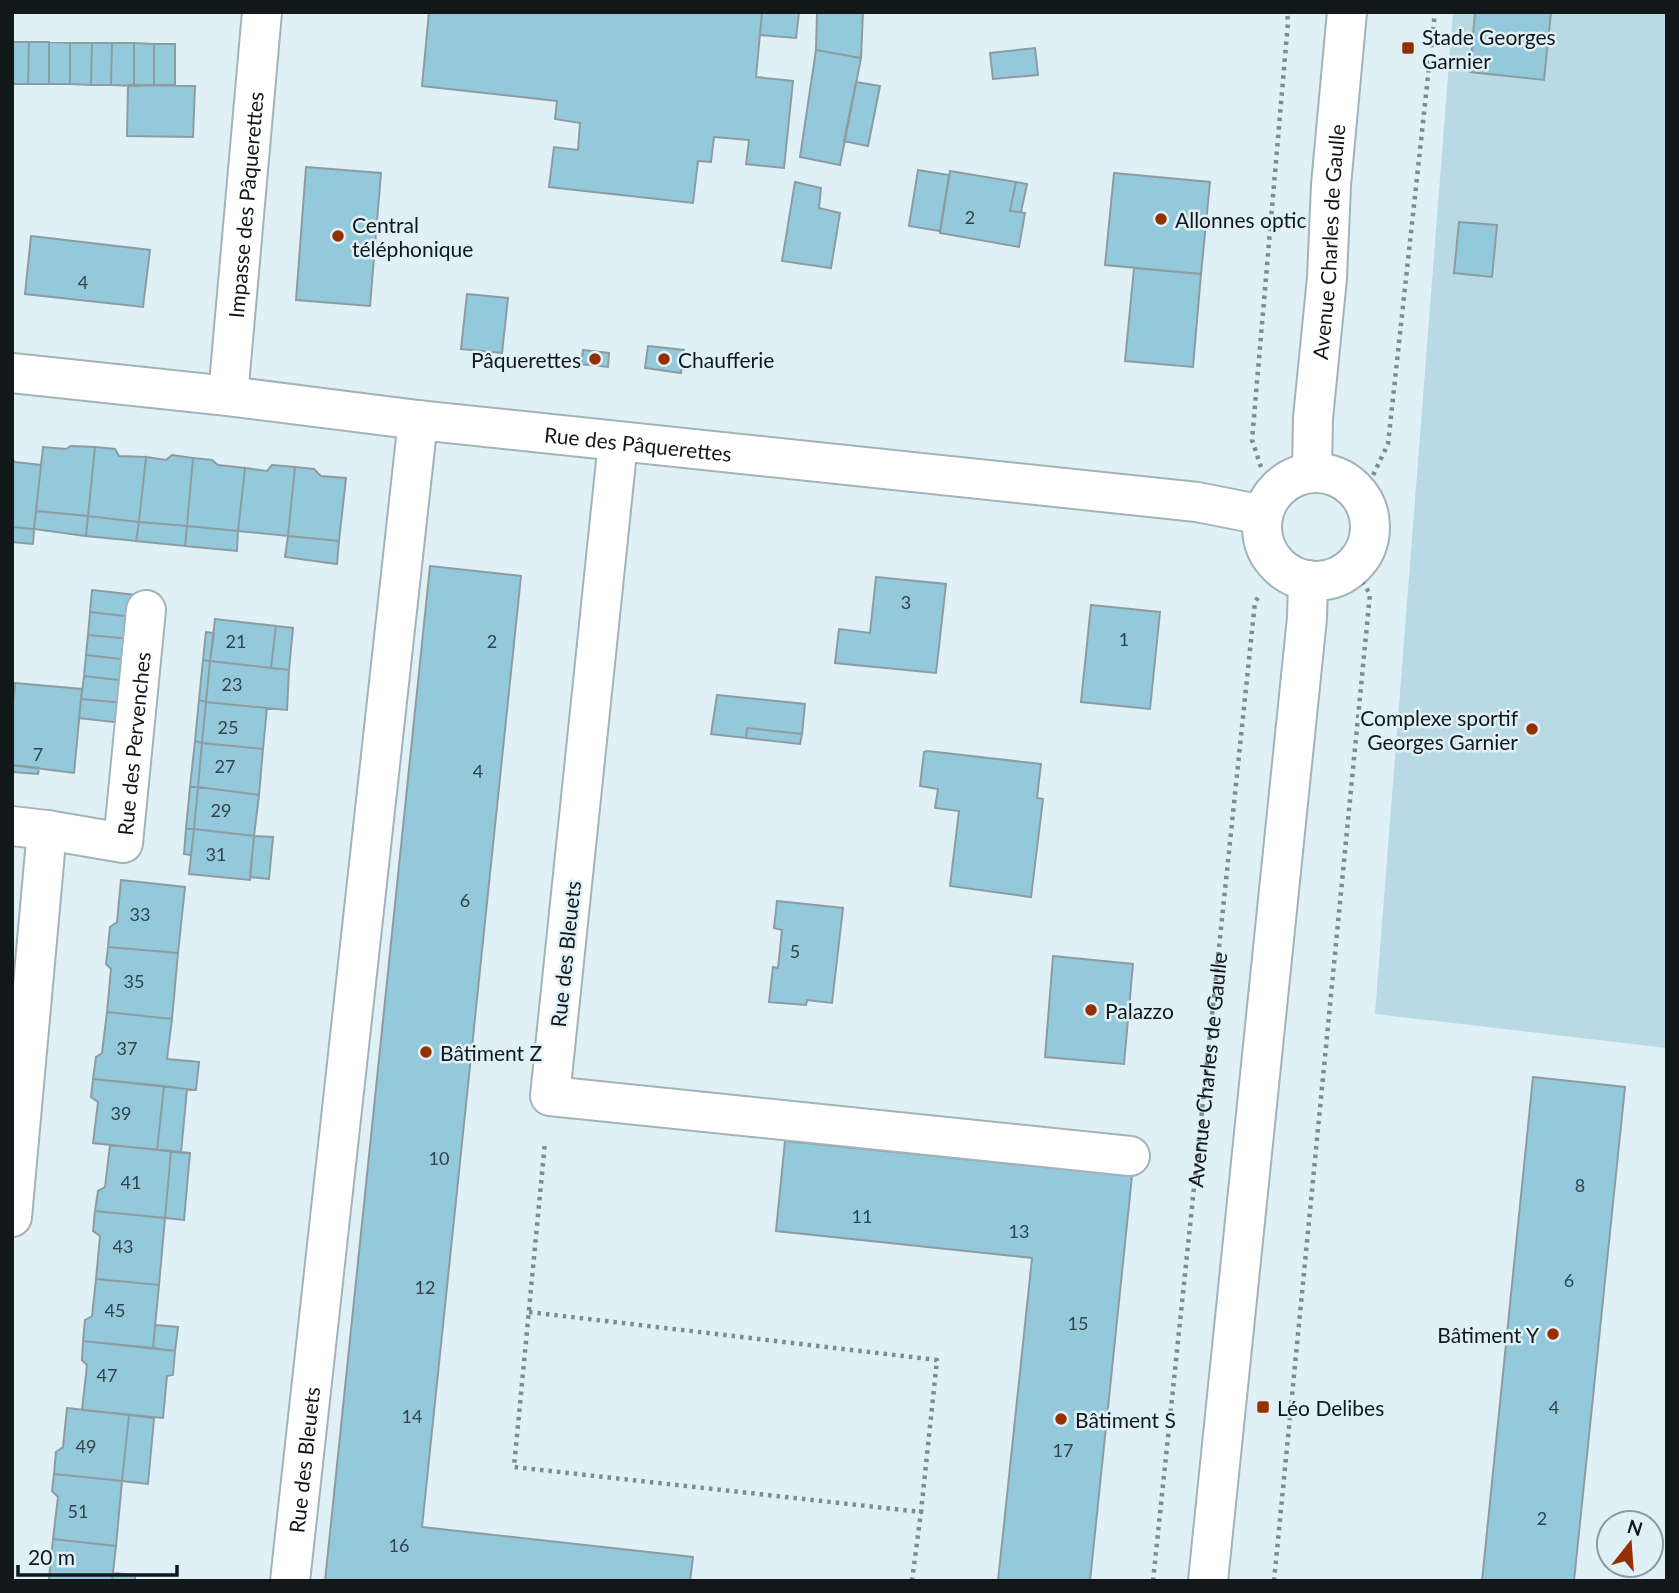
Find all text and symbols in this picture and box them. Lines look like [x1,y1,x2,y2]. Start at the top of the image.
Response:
place label: Stade Georges Garnier [1422,24,1556,73]
marker: Stade Georges Garnier [1400,40,1416,56]
street label: Impasse des Pâquerettes [222,90,267,319]
street label: Avenue Charles de Gaulle [1306,123,1349,361]
house number: 2 [965,206,975,228]
place label: Allonnes optic [1175,207,1307,232]
marker: Allonnes optic [1153,211,1169,227]
place label: Central téléphonique [352,212,473,261]
marker: Central téléphonique [330,228,346,244]
house number: 4 [78,271,88,293]
place label: Pâquerettes [471,347,581,372]
place label: Chaufferie [678,347,774,372]
marker: Pâquerettes [587,351,603,367]
marker: Chaufferie [656,351,672,367]
street label: Rue des Pâquerettes [543,421,733,465]
house number: 3 [901,591,911,613]
house number: 1 [1119,628,1129,650]
house number: 21 [226,630,246,652]
house number: 2 [487,630,497,652]
street label: Rue des Pervenches [111,651,154,837]
house number: 23 [222,673,242,695]
place label: Complexe sportif Georges Garnier [1360,705,1519,754]
house number: 25 [218,716,238,738]
marker: Complexe sportif Georges Garnier [1524,721,1540,737]
house number: 7 [33,743,43,765]
house number: 27 [215,755,235,777]
house number: 4 [473,760,483,782]
house number: 29 [211,799,231,821]
house number: 31 [206,843,226,865]
street label: Rue des Bleuets [545,880,585,1028]
house number: 6 [460,889,470,911]
house number: 33 [130,903,150,925]
house number: 5 [790,940,800,962]
street label: Avenue Charles de Gaulle [1182,951,1231,1188]
house number: 35 [124,970,144,992]
place label: Palazzo [1105,998,1174,1023]
marker: Palazzo [1083,1002,1099,1018]
house number: 37 [117,1037,137,1059]
place label: Bâtiment Z [440,1040,542,1065]
marker: Bâtiment Z [418,1044,434,1060]
house number: 39 [111,1102,131,1124]
house number: 10 [429,1147,449,1169]
house number: 41 [121,1171,141,1193]
house number: 8 [1575,1174,1585,1196]
house number: 11 [852,1205,872,1227]
house number: 13 [1009,1220,1029,1242]
house number: 43 [113,1235,133,1257]
house number: 6 [1564,1269,1574,1291]
house number: 12 [415,1276,435,1298]
house number: 45 [105,1299,125,1321]
house number: 15 [1068,1312,1088,1334]
place label: Bâtiment Y [1437,1322,1540,1347]
marker: Bâtiment Y [1545,1326,1561,1342]
house number: 47 [97,1364,117,1386]
street label: Rue des Bleuets [283,1385,324,1534]
place label: Léo Delibes [1277,1395,1384,1420]
house number: 4 [1549,1396,1559,1418]
marker: Léo Delibes [1255,1399,1271,1415]
house number: 14 [402,1405,422,1427]
place label: Bâtiment S [1075,1407,1176,1432]
marker: Bâtiment S [1053,1411,1069,1427]
house number: 49 [76,1435,96,1457]
house number: 17 [1053,1439,1073,1461]
house number: 51 [68,1500,88,1522]
house number: 2 [1537,1507,1547,1529]
north arrow [1595,1509,1665,1579]
text: N [1625,1514,1645,1540]
scale bar [18,1534,177,1578]
house number: 16 [389,1534,409,1556]
text: 20 m [28,1544,75,1569]

